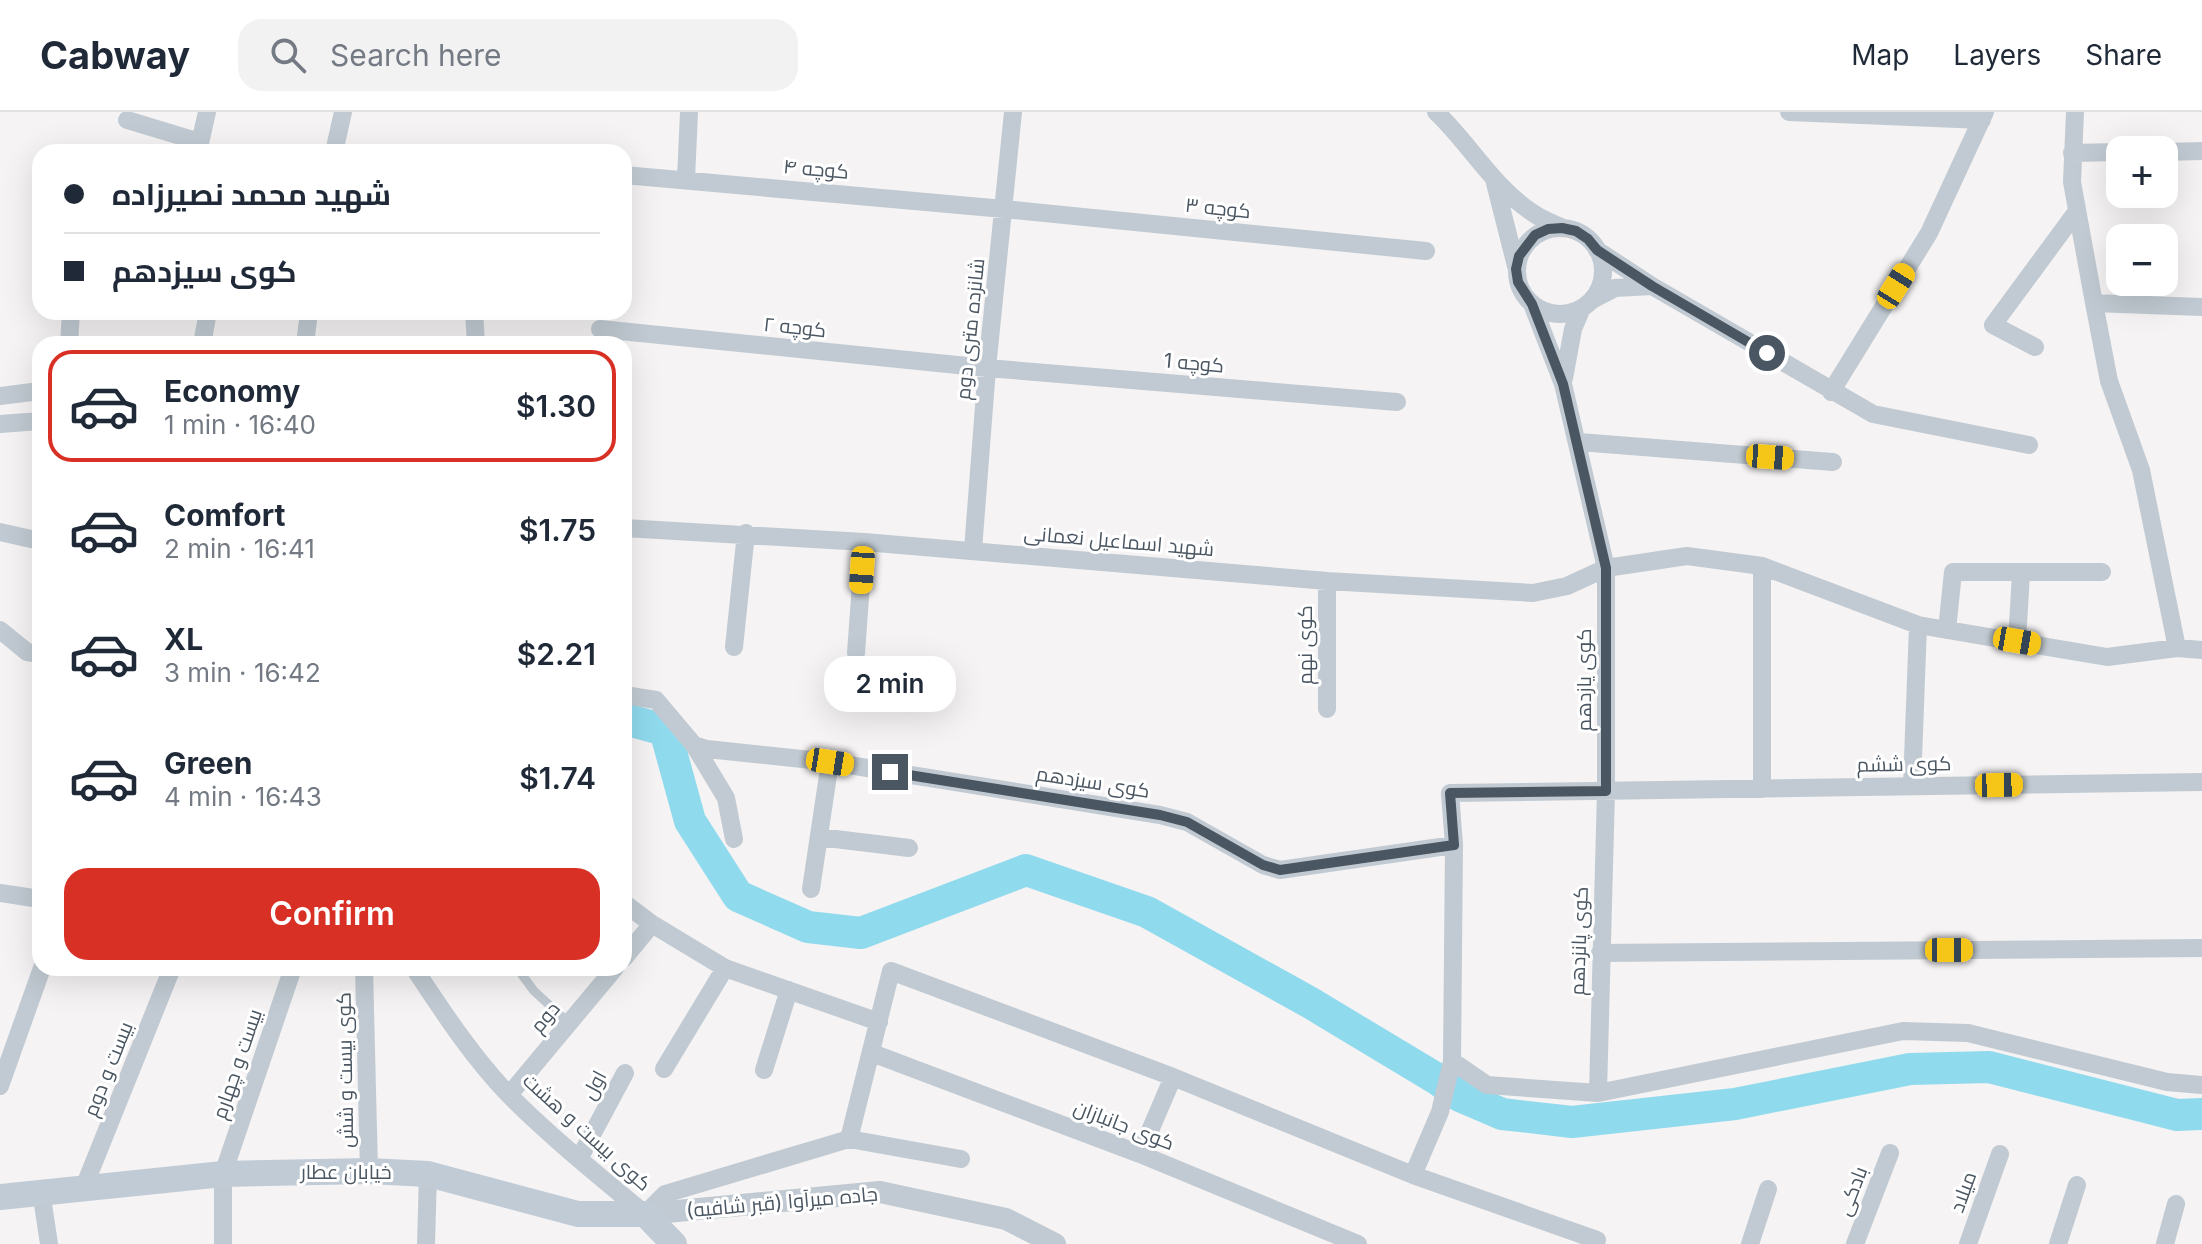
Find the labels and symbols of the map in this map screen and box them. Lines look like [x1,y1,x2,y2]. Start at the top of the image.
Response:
street label: کوچه ۴ [782,154,850,185]
street label: کوچه ۳ [1184,193,1252,224]
street label: شانزده متری دوم [951,257,991,401]
car [1873,259,1919,313]
street label: کوچه ۲ [762,312,828,343]
route start [1749,335,1785,371]
street label: کوچه 1 [1163,348,1225,379]
car [1745,443,1795,471]
street label: شهید اسماعیل نعمانی [1023,521,1215,562]
car [848,545,876,595]
street label: کوی نهم [1293,605,1319,685]
car [1991,625,2043,657]
street label: کوی یازدهم [1572,629,1598,731]
callout: 2 min [824,656,956,712]
car [804,746,856,778]
street label: کوی ششم [1857,751,1952,779]
route end [872,754,908,790]
street label: کوی سیزدهم [1034,761,1152,805]
car [1975,773,2023,797]
street label: کوی پانزدهم [1565,886,1595,996]
car [1925,938,1973,962]
street label: کوی بیست و شش [332,992,359,1148]
street label: دوم [525,997,566,1039]
street label: بیست و چهارم [207,1006,269,1123]
street label: بیست و دوم [78,1018,140,1121]
street label: اول [576,1066,612,1104]
street label: کوی بیست و هشت [517,1068,656,1197]
street label: کوی جانبازان [1070,1095,1178,1156]
street label: خیابان عطار [299,1160,392,1185]
street label: بادکی [1832,1163,1873,1220]
street label: میلاد [1945,1168,1981,1216]
street label: جاده میرآوا (قبر شافیه) [685,1182,879,1222]

